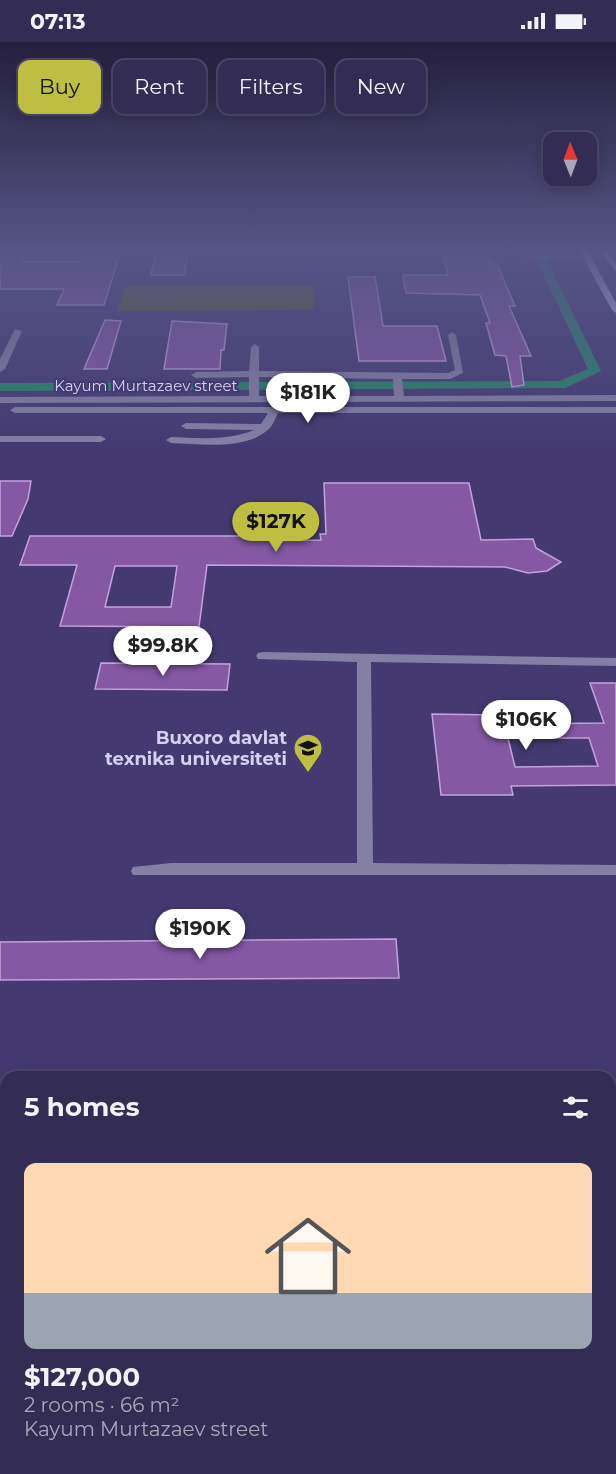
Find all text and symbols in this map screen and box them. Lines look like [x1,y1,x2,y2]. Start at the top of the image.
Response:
text: 07:13 [30,8,85,35]
chip: Buy [18,60,101,114]
chip: Rent [113,60,206,114]
chip: Filters [218,60,324,114]
chip: New [336,60,426,114]
north arrow [543,132,597,186]
map controls [543,132,597,186]
pin: $181K [266,373,350,424]
street label: Kayum Murtazaev street [54,376,238,395]
text: $181K [280,380,336,404]
pin: $127K [234,502,318,553]
text: $127K [246,509,306,533]
pin: $99.8K [114,626,212,677]
text: $99.8K [127,633,199,657]
pin: $106K [484,700,568,751]
text: $106K [495,707,557,731]
place label: Buxoro davlat texnika universiteti [105,727,287,770]
school or university icon: Buxoro davlat texnika universiteti [292,732,324,774]
pin: $190K [158,909,242,960]
text: $190K [169,916,231,940]
text: 5 homes [24,1091,140,1123]
icon: filters [559,1091,592,1124]
icon: home [254,1202,362,1310]
text: $127,000 [24,1361,140,1393]
text: 2 rooms · 66 m² [24,1393,179,1417]
text: Kayum Murtazaev street [24,1417,268,1441]

